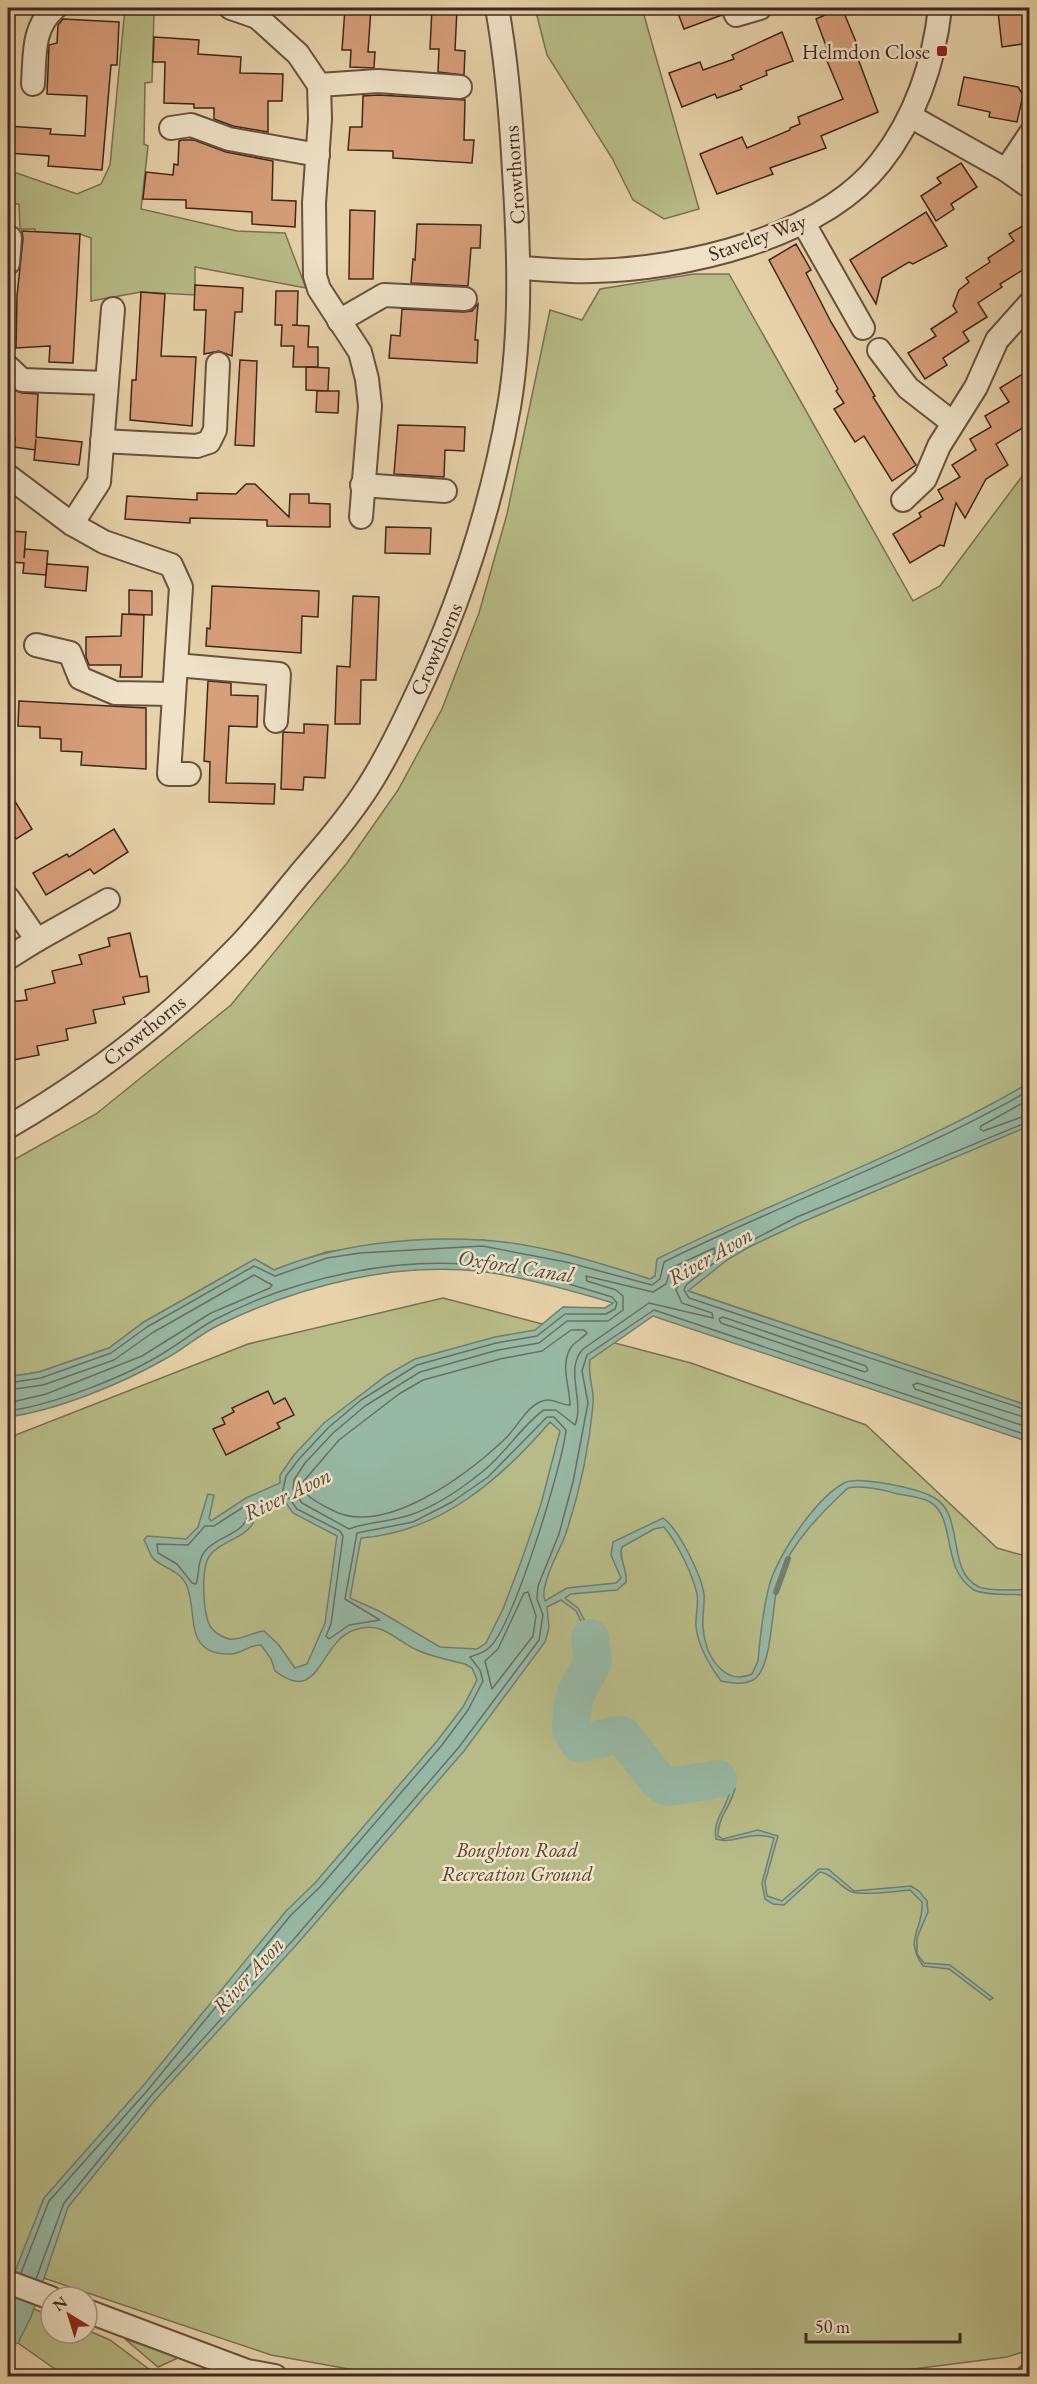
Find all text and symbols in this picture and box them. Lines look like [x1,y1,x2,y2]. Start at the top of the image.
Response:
place label: Helmdon Close [802,38,930,65]
marker: Helmdon Close [935,44,949,58]
street label: Crowthorns [497,124,531,225]
street label: Staveley Way [704,207,810,267]
street label: Crowthorns [404,598,469,700]
street label: Crowthorns [97,988,191,1072]
water label: River Avon [662,1220,758,1292]
water label: Oxford Canal [456,1243,577,1290]
water label: River Avon [238,1460,336,1528]
park label: Boughton Road Recreation Ground [441,1836,593,1887]
water label: River Avon [206,1930,290,2020]
north arrow [39,2285,99,2345]
text: N [49,2291,72,2316]
scale bar [806,2306,960,2344]
text: 50 m [815,2315,850,2338]

